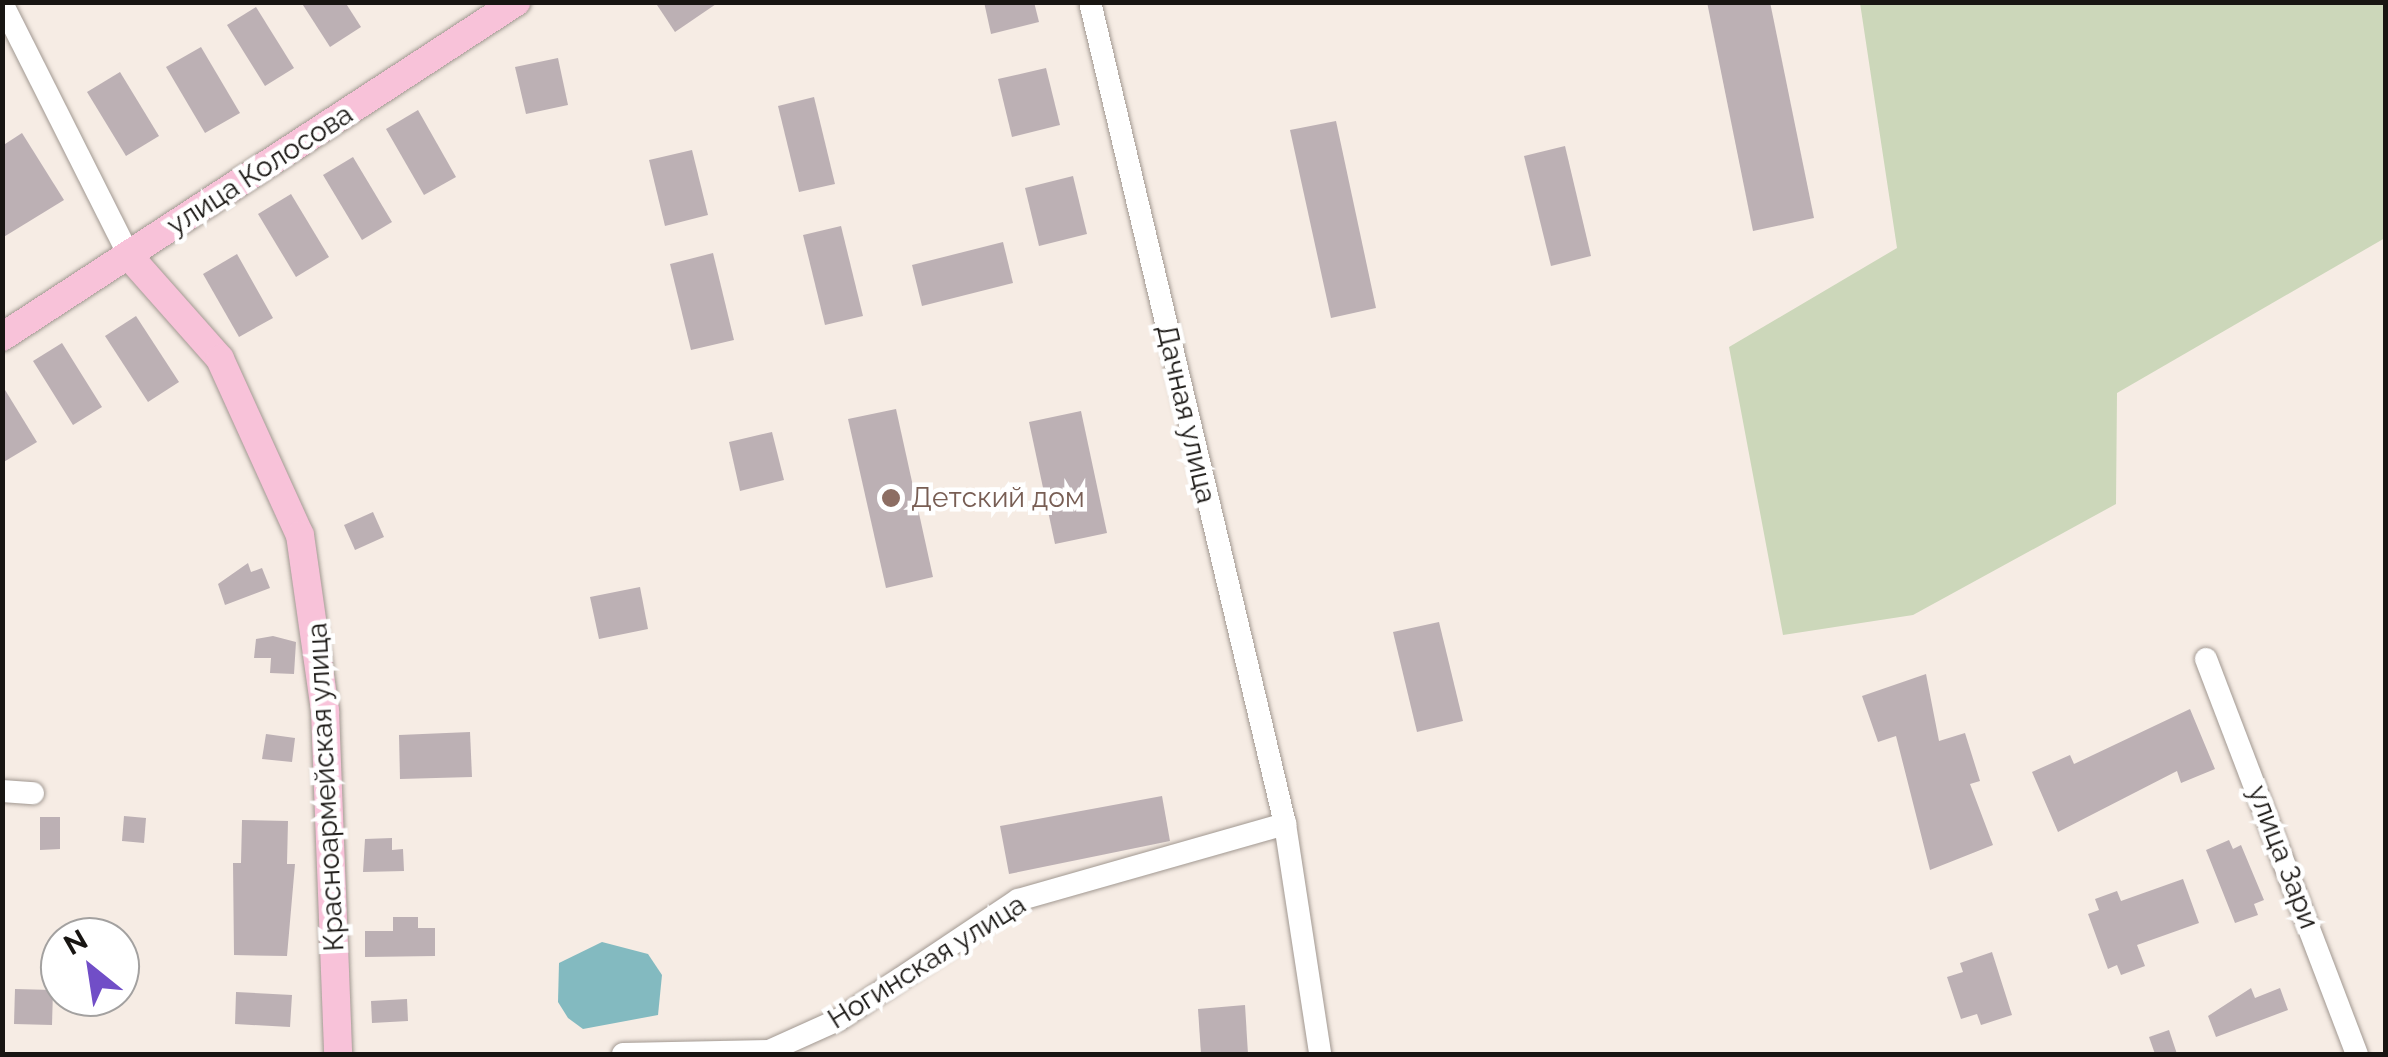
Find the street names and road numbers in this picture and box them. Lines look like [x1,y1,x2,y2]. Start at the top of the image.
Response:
street label: улица Колосова [161,97,359,243]
street label: Дачная улица [1149,321,1223,507]
street label: Красноармейская улица [301,621,351,953]
street label: улица Зари [2240,781,2326,933]
street label: Ногинская улица [822,888,1032,1036]

